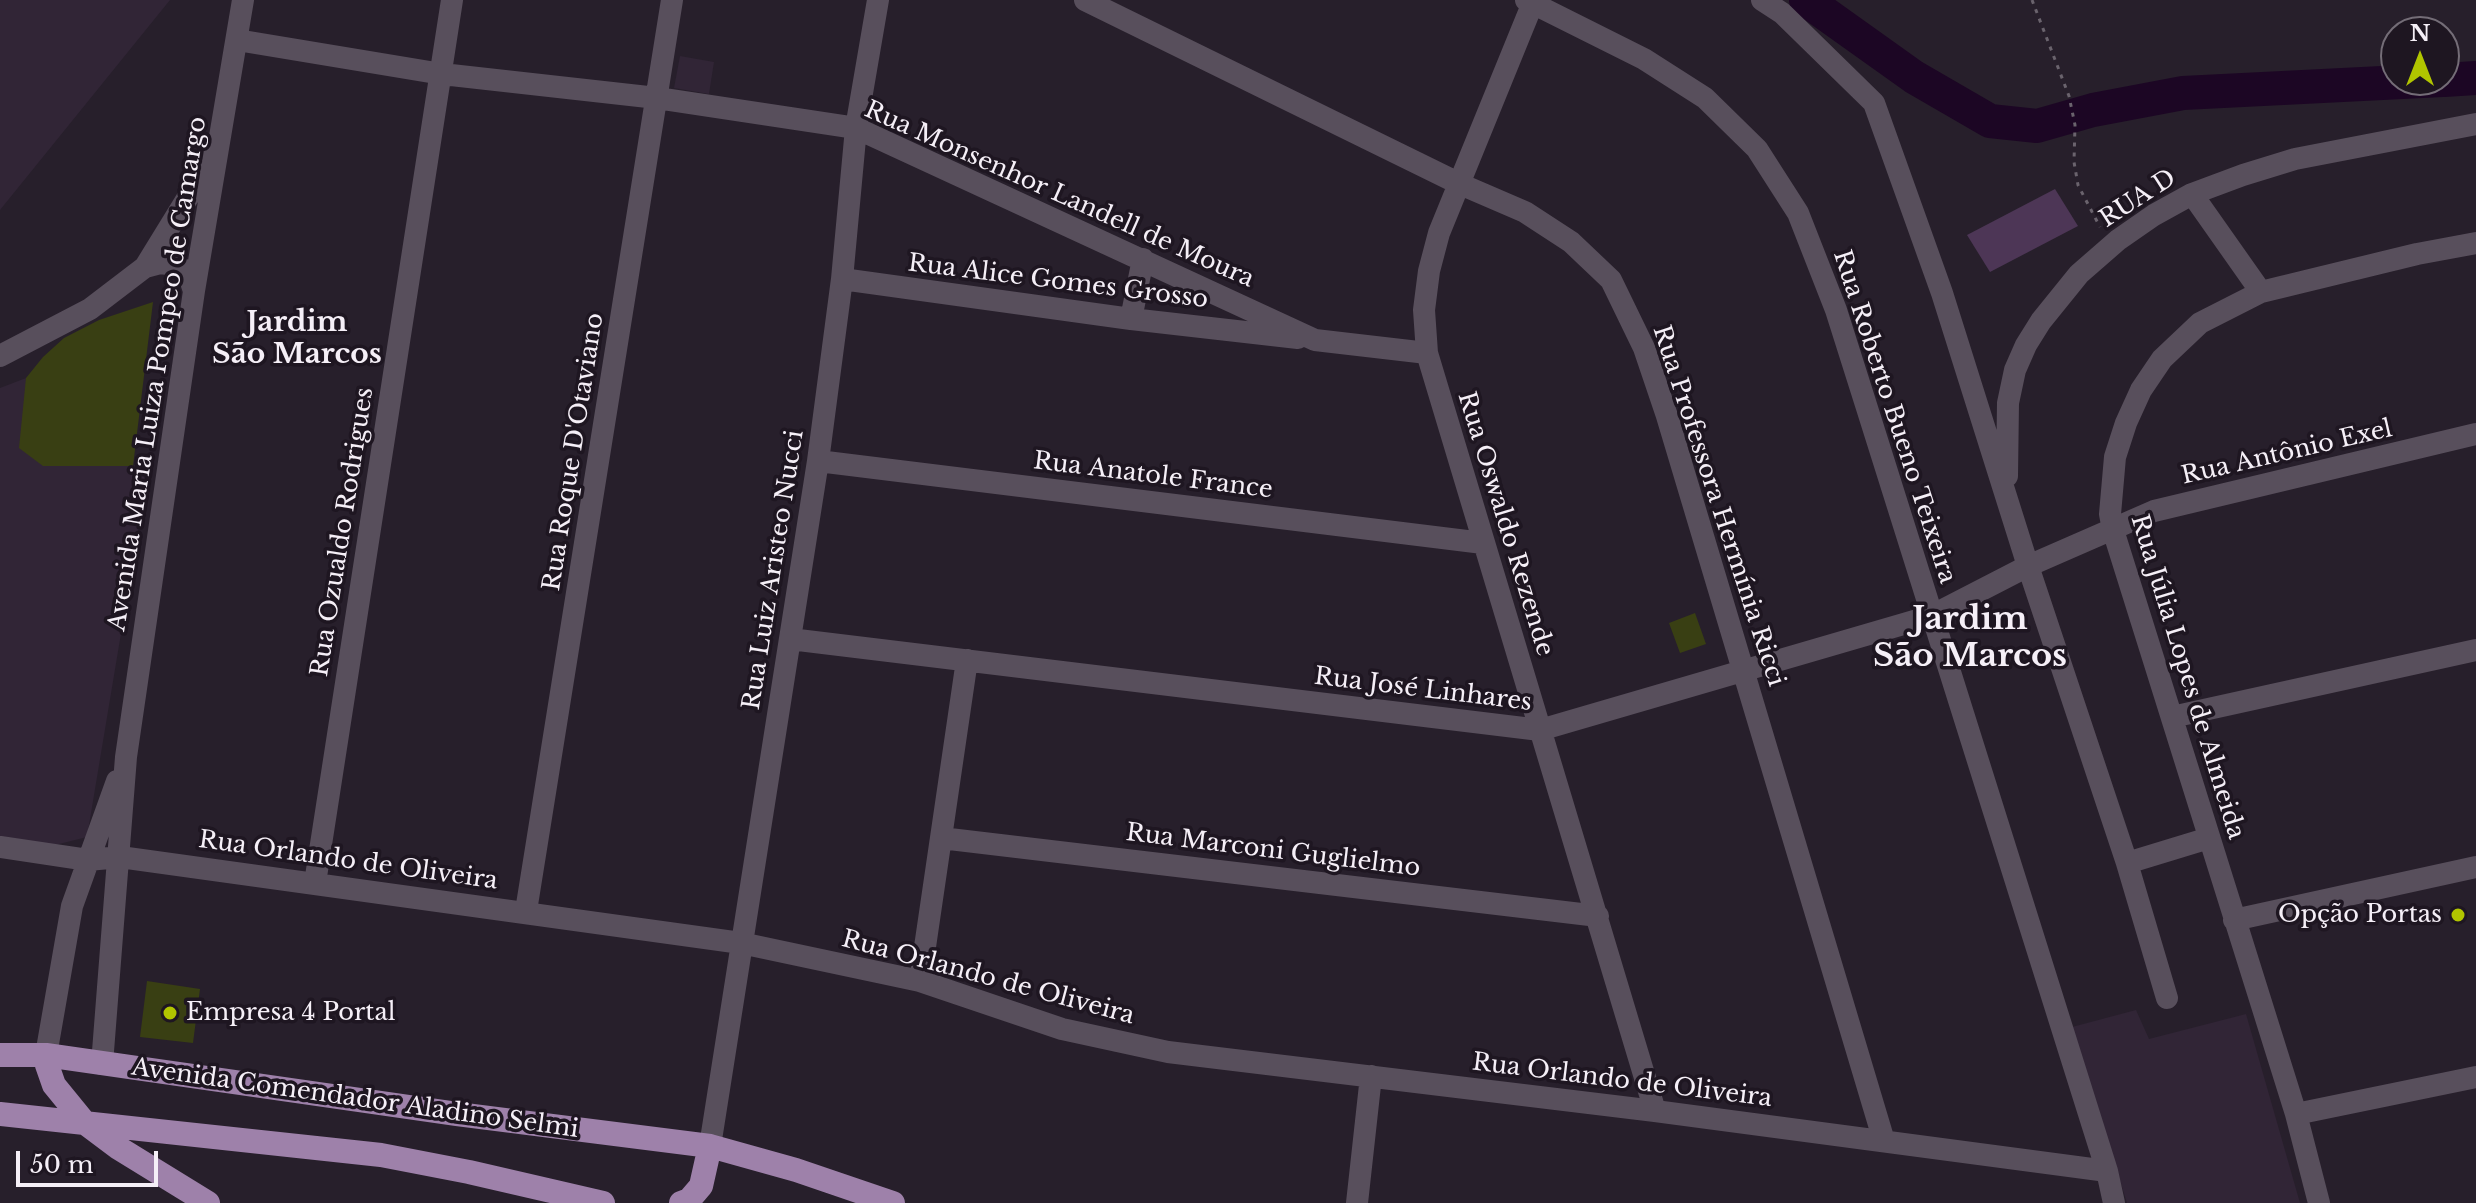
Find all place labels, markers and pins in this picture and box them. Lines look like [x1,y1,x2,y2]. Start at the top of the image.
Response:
place label: Opção Portas [2278,901,2442,929]
marker: Opção Portas [2449,906,2467,924]
place label: Empresa 4 Portal [186,999,395,1027]
marker: Empresa 4 Portal [161,1004,179,1022]

